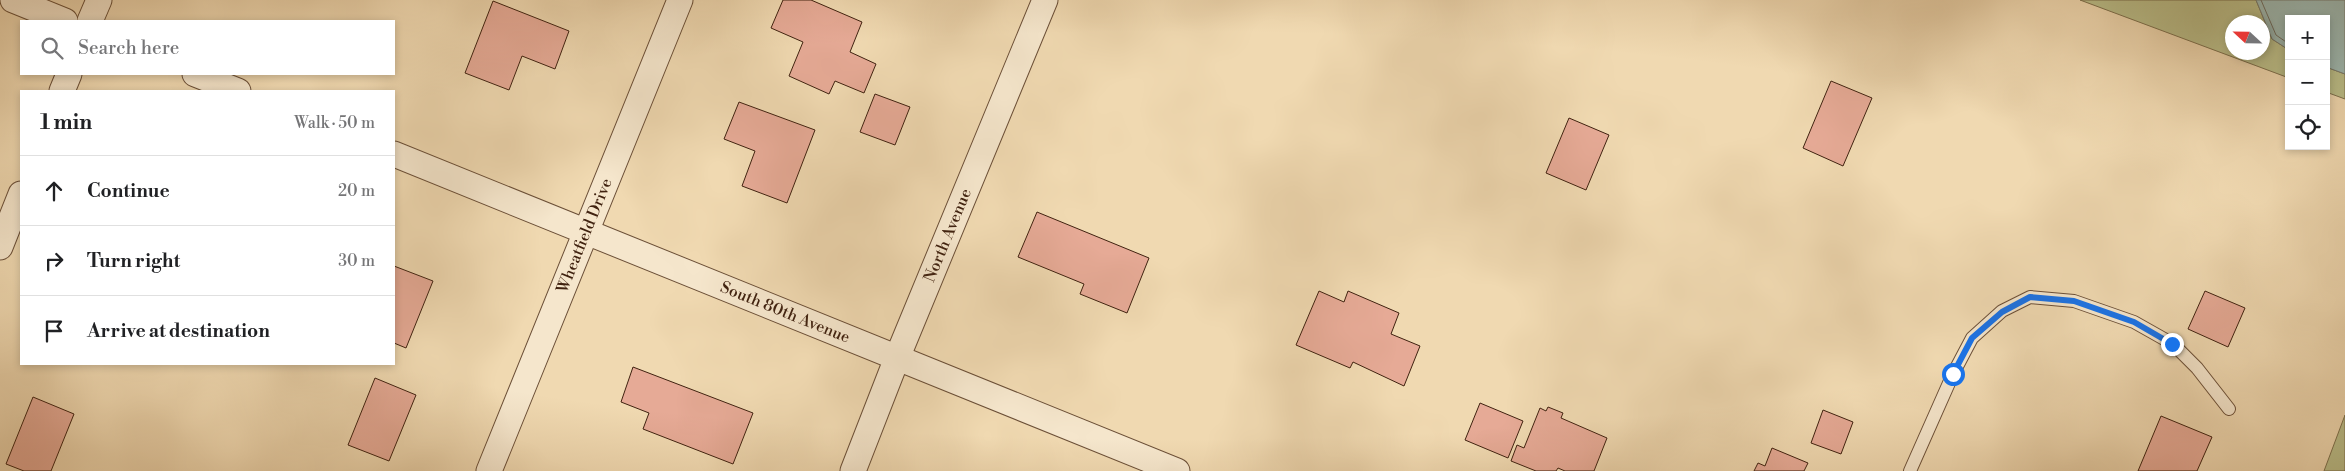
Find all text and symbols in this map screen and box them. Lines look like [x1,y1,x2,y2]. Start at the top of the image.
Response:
north arrow [2225,15,2270,60]
map controls [2285,15,2330,150]
button: + [2285,15,2330,60]
search box [20,20,395,75]
icon: search [38,34,66,62]
text: Search here [78,36,179,60]
button: − [2285,60,2330,105]
button: locate [2285,105,2330,150]
text: 1 min [40,110,92,136]
text: Walk · 50 m [294,113,375,133]
street label: Wheatfield Drive [552,175,617,297]
icon: ahead [40,177,68,205]
text: Continue [87,179,170,203]
text: 20 m [338,181,375,201]
street label: North Avenue [919,185,976,285]
icon: right [40,247,68,275]
text: Turn right [87,249,180,273]
text: 30 m [338,251,375,271]
street label: South 80th Avenue [717,277,853,348]
icon: arrive [40,317,68,345]
text: Arrive at destination [87,319,270,343]
route end [2161,333,2184,356]
route start [1942,363,1965,386]

